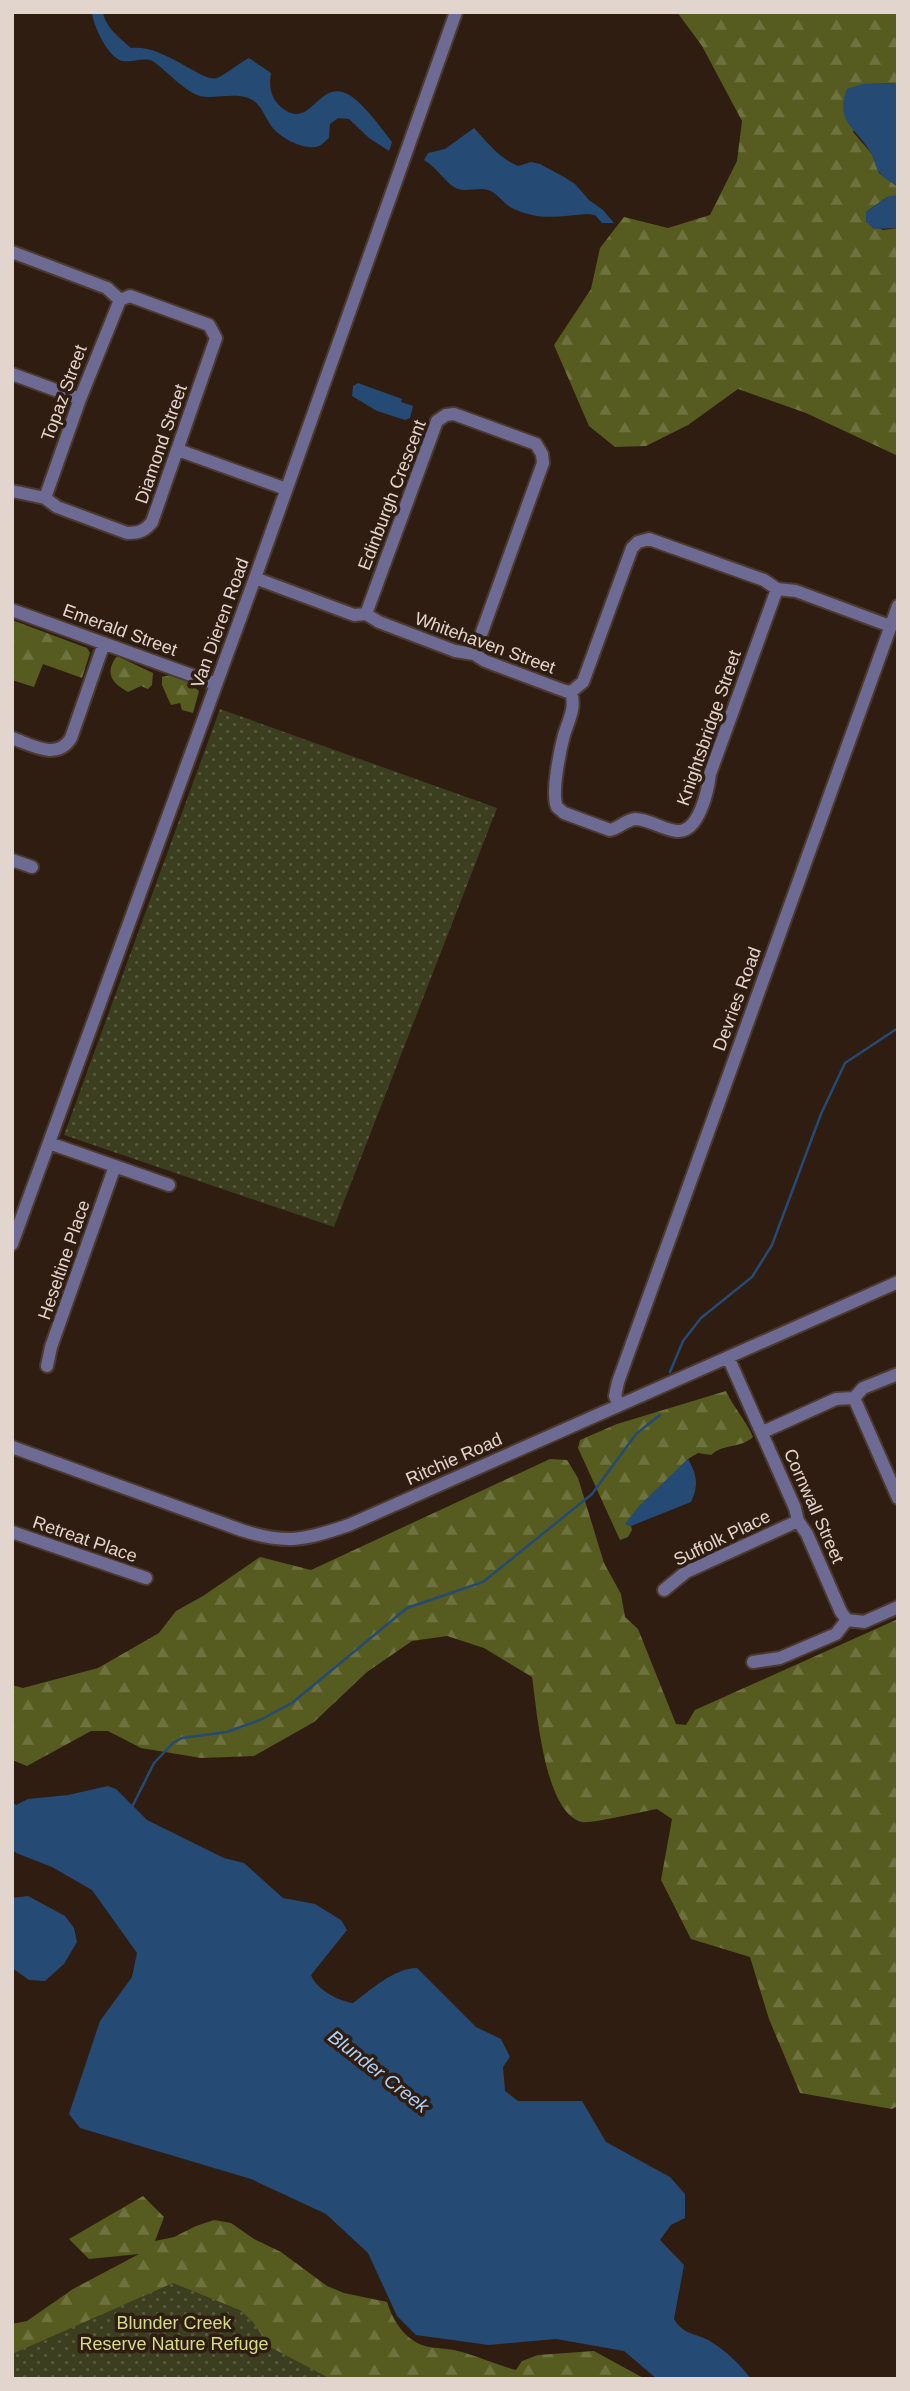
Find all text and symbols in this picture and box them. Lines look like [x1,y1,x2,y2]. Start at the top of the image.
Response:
street label: Topaz Street [37,342,91,444]
street label: Diamond Street [131,382,191,506]
street label: Edinburgh Crescent [354,417,430,573]
street label: Van Dieren Road [187,555,253,691]
street label: Emerald Street [60,600,180,660]
street label: Whitehaven Street [412,608,558,678]
street label: Knightsbridge Street [673,648,745,808]
street label: Devries Road [709,944,765,1054]
street label: Heseltine Place [34,1198,94,1322]
street label: Ritchie Road [403,1429,505,1489]
street label: Cornwall Street [780,1446,848,1566]
street label: Suffolk Place [671,1506,773,1570]
street label: Retreat Place [30,1512,140,1566]
water label: Blunder Creek [324,2026,434,2118]
park label: Blunder Creek Reserve Nature Refuge [79,2313,269,2354]

